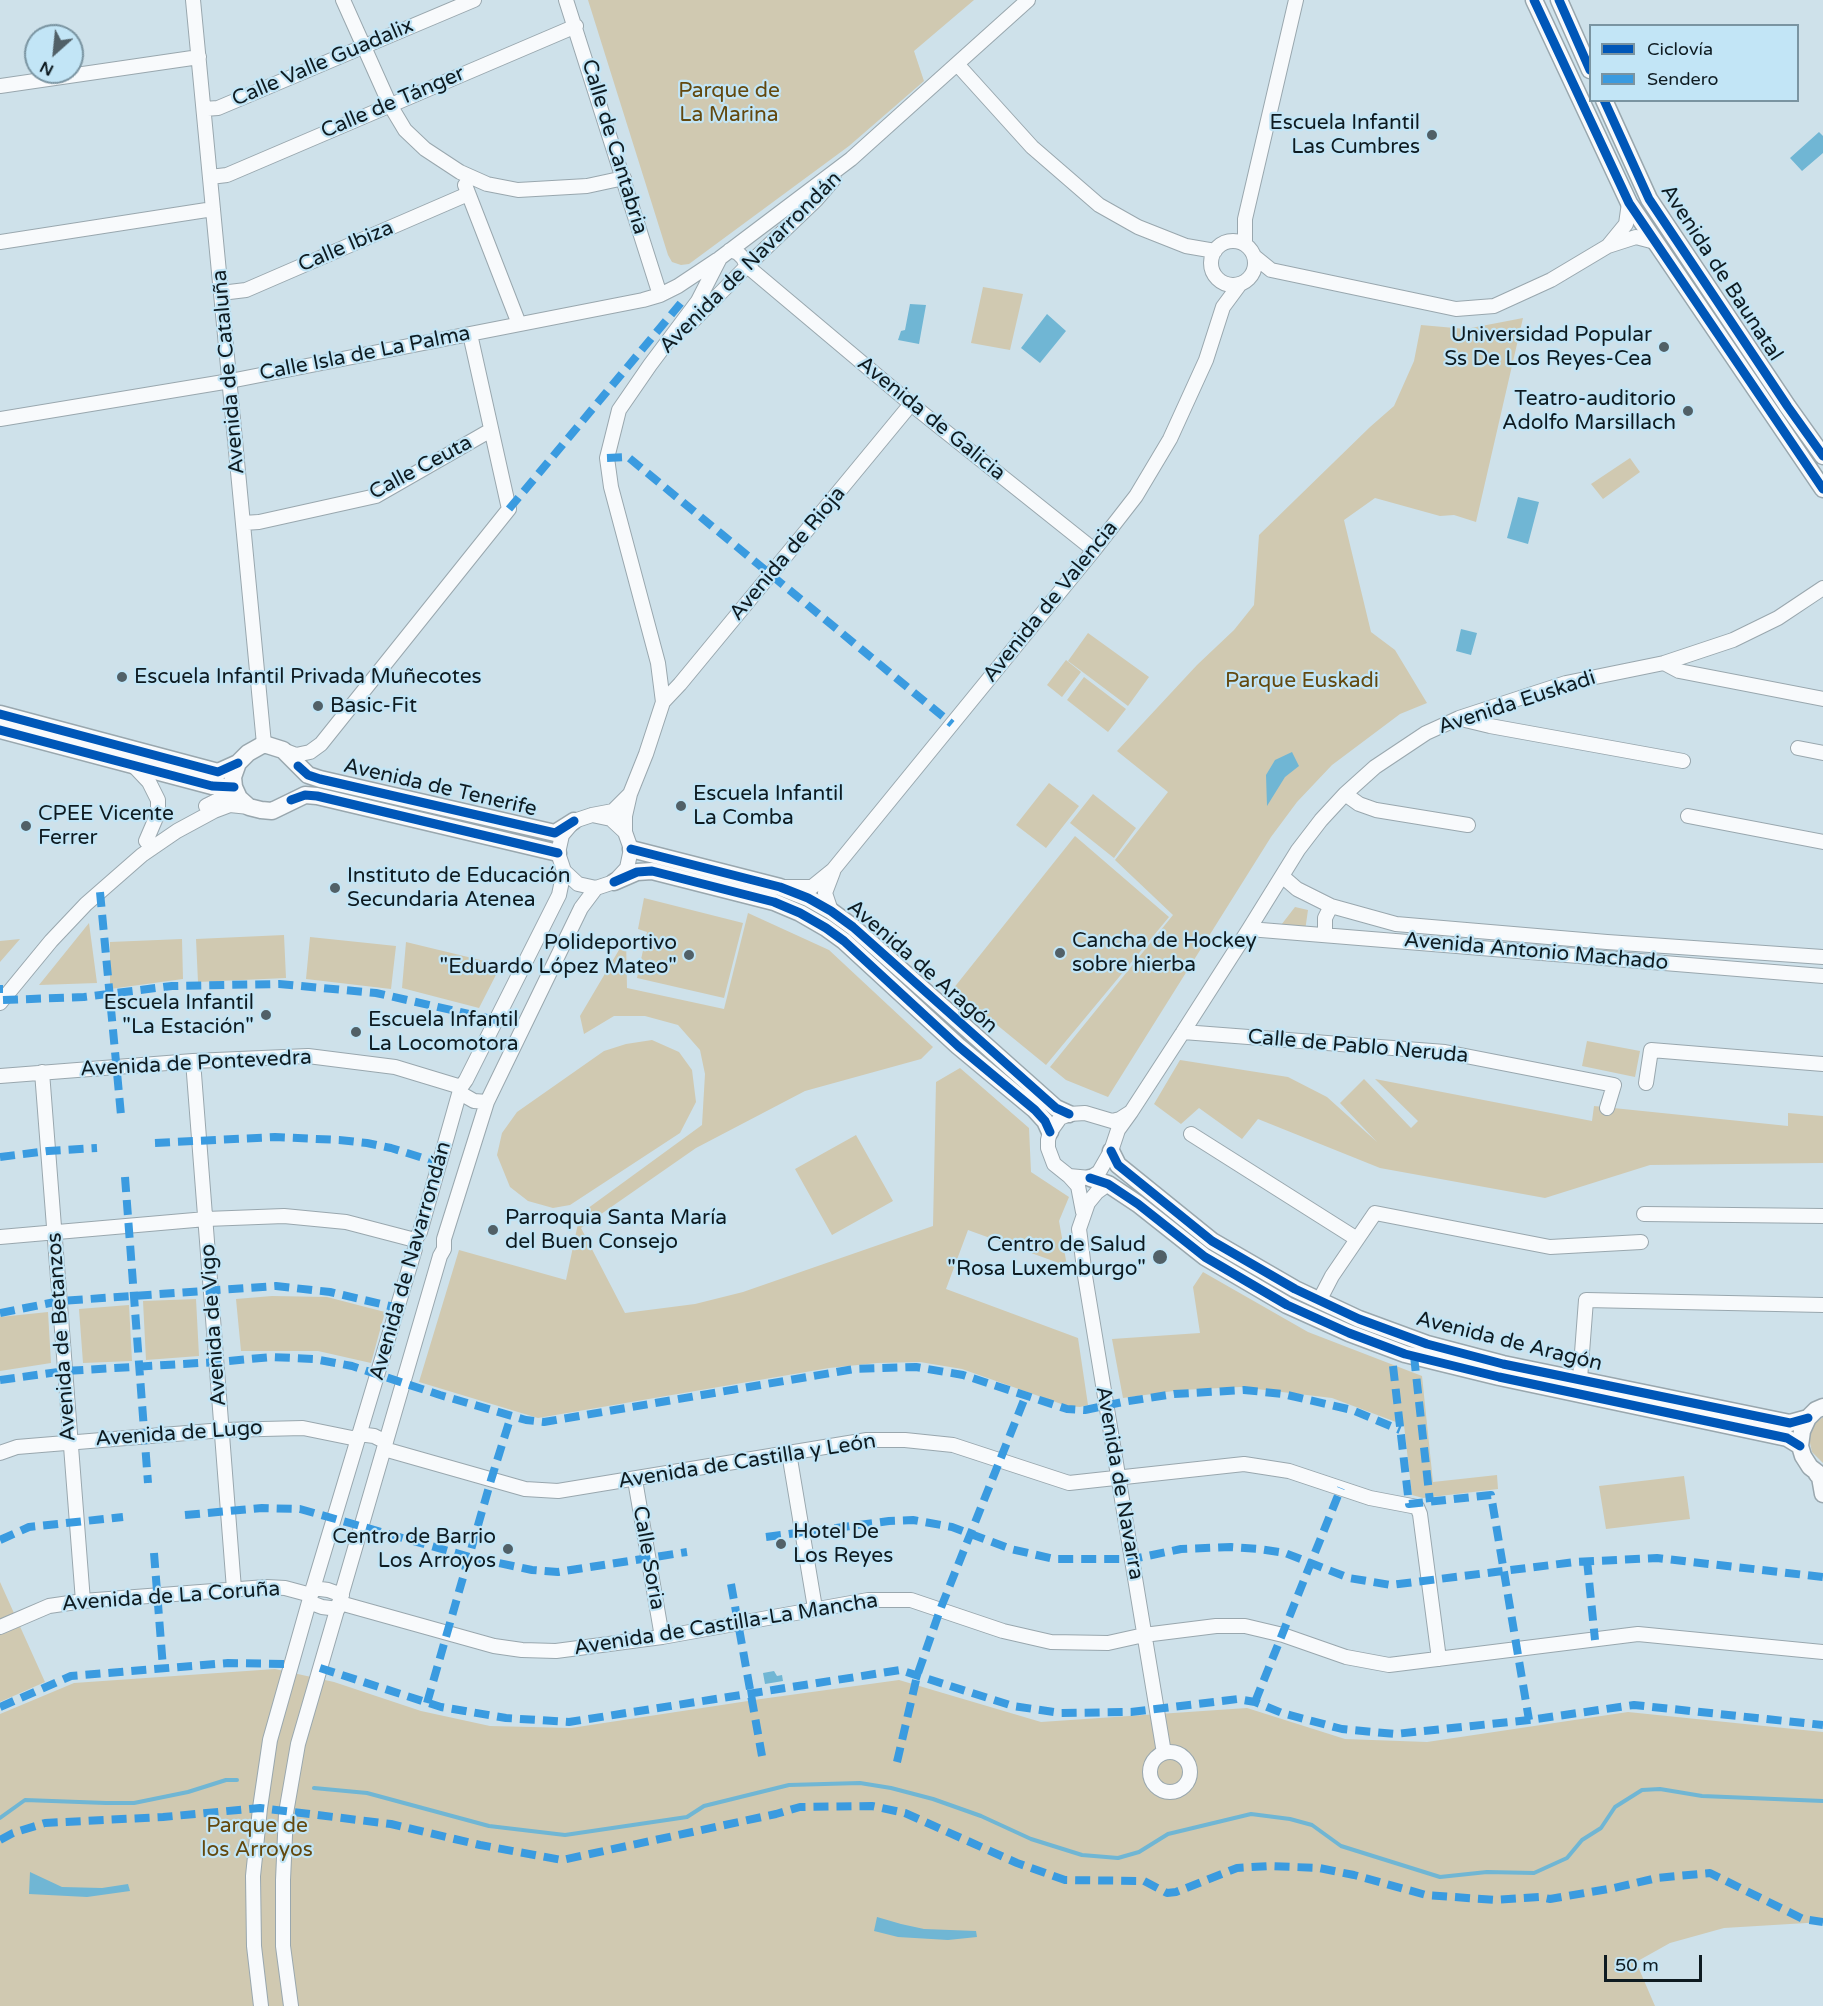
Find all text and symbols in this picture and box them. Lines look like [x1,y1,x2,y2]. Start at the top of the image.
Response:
street label: Calle Valle Guadalix [229,13,417,113]
north arrow [24,24,84,84]
legend [1589,24,1799,102]
text: Ciclovía [1647,38,1713,60]
text: N [36,56,57,80]
street label: Calle de Cantabria [575,56,653,238]
street label: Calle de Tánger [317,61,469,145]
text: Sendero [1647,68,1718,90]
park label: Parque de La Marina [678,78,780,128]
place label: Escuela Infantil Las Cumbres [1269,110,1420,160]
marker: Escuela Infantil Las Cumbres [1425,128,1439,142]
street label: Avenida de Navarrondán [655,167,847,359]
street label: Avenida de Baunatal [1655,180,1787,366]
street label: Calle Ibiza [295,216,397,278]
street label: Avenida de Cataluña [207,269,251,475]
street label: Calle Isla de La Palma [257,321,473,387]
place label: Universidad Popular Ss De Los Reyes-Cea [1444,322,1652,372]
marker: Universidad Popular Ss De Los Reyes-Cea [1657,340,1671,354]
street label: Avenida de Galicia [852,352,1010,486]
place label: Teatro-auditorio Adolfo Marsillach [1502,386,1676,436]
marker: Teatro-auditorio Adolfo Marsillach [1681,404,1695,418]
street label: Calle Ceuta [365,430,477,506]
street label: Avenida de Rioja [725,482,851,626]
street label: Avenida de Valencia [978,516,1124,688]
place label: Escuela Infantil Privada Muñecotes [134,664,482,690]
street label: Avenida Euskadi [1435,666,1599,740]
park label: Parque Euskadi [1225,668,1379,694]
marker: Escuela Infantil Privada Muñecotes [115,670,129,684]
place label: Basic-Fit [330,693,417,719]
marker: Basic-Fit [311,699,325,713]
street label: Avenida de Tenerife [341,754,539,822]
place label: Escuela Infantil La Comba [693,781,844,831]
marker: Escuela Infantil La Comba [674,799,688,813]
place label: CPEE Vicente Ferrer [38,801,174,851]
marker: CPEE Vicente Ferrer [19,819,33,833]
place label: Instituto de Educación Secundaria Atenea [347,863,570,913]
marker: Instituto de Educación Secundaria Atenea [328,881,342,895]
street label: Avenida de Aragón [842,895,1002,1039]
place label: Cancha de Hockey sobre hierba [1072,928,1257,978]
street label: Avenida Antonio Machado [1403,928,1669,976]
place label: Polideportivo "Eduardo López Mateo" [440,930,677,980]
marker: Cancha de Hockey sobre hierba [1053,946,1067,960]
marker: Polideportivo "Eduardo López Mateo" [682,948,696,962]
place label: Escuela Infantil "La Estación" [103,990,254,1040]
place label: Escuela Infantil La Locomotora [368,1007,519,1057]
marker: Escuela Infantil "La Estación" [259,1008,273,1022]
marker: Escuela Infantil La Locomotora [349,1025,363,1039]
street label: Calle de Pablo Neruda [1247,1025,1469,1069]
street label: Avenida de Pontevedra [80,1045,312,1083]
street label: Avenida de Navarrondán [365,1139,457,1383]
place label: Parroquia Santa María del Buen Consejo [505,1205,727,1255]
marker: Parroquia Santa María del Buen Consejo [486,1223,500,1237]
street label: Avenida de Betanzos [42,1232,82,1442]
place label: Centro de Salud "Rosa Luxemburgo" [947,1232,1146,1282]
street label: Avenida de Vigo [196,1243,232,1407]
marker: Centro de Salud "Rosa Luxemburgo" [1151,1248,1169,1266]
street label: Avenida de Aragón [1413,1307,1605,1377]
street label: Avenida de Navarra [1090,1384,1148,1582]
street label: Avenida de Lugo [94,1416,264,1452]
street label: Avenida de Castilla y León [616,1429,878,1495]
street label: Calle Soria [626,1504,670,1612]
place label: Hotel De Los Reyes [793,1519,893,1569]
place label: Centro de Barrio Los Arroyos [332,1524,496,1574]
marker: Hotel De Los Reyes [774,1537,788,1551]
marker: Centro de Barrio Los Arroyos [501,1542,515,1556]
street label: Avenida de La Coruña [61,1577,281,1617]
street label: Avenida de Castilla-La Mancha [572,1589,880,1661]
park label: Parque de los Arroyos [201,1813,313,1863]
scale bar [1607,1943,1704,1981]
text: 50 m [1615,1954,1659,1976]

